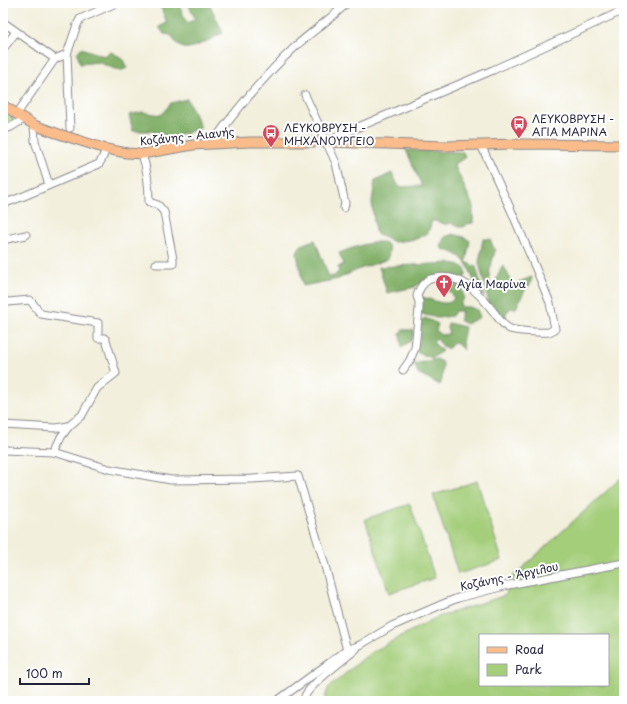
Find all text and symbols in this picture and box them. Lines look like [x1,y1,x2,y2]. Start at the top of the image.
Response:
place label: ΛΕΥΚΟΒΡΥΣΗ - ΑΓΙΑ ΜΑΡΙΝΑ [532,110,614,140]
bus stop icon: ΛΕΥΚΟΒΡΥΣΗ - ΑΓΙΑ ΜΑΡΙΝΑ [509,114,529,139]
place label: ΛΕΥΚΟΒΡΥΣΗ - ΜΗΧΑΝΟΥΡΓΕΙΟ [284,119,374,149]
street label: Κοζάνης - Αιανής [139,123,235,149]
bus stop icon: ΛΕΥΚΟΒΡΥΣΗ - ΜΗΧΑΝΟΥΡΓΕΙΟ [261,123,281,148]
church icon: Αγία Μαρίνα [434,273,454,298]
place label: Αγία Μαρίνα [457,275,526,292]
street label: Κοζάνης - Άργιλου [458,557,560,595]
legend [479,634,609,686]
text: Road [515,640,544,658]
scale bar [20,660,89,686]
text: Park [515,660,542,678]
text: 100 m [26,664,63,682]

